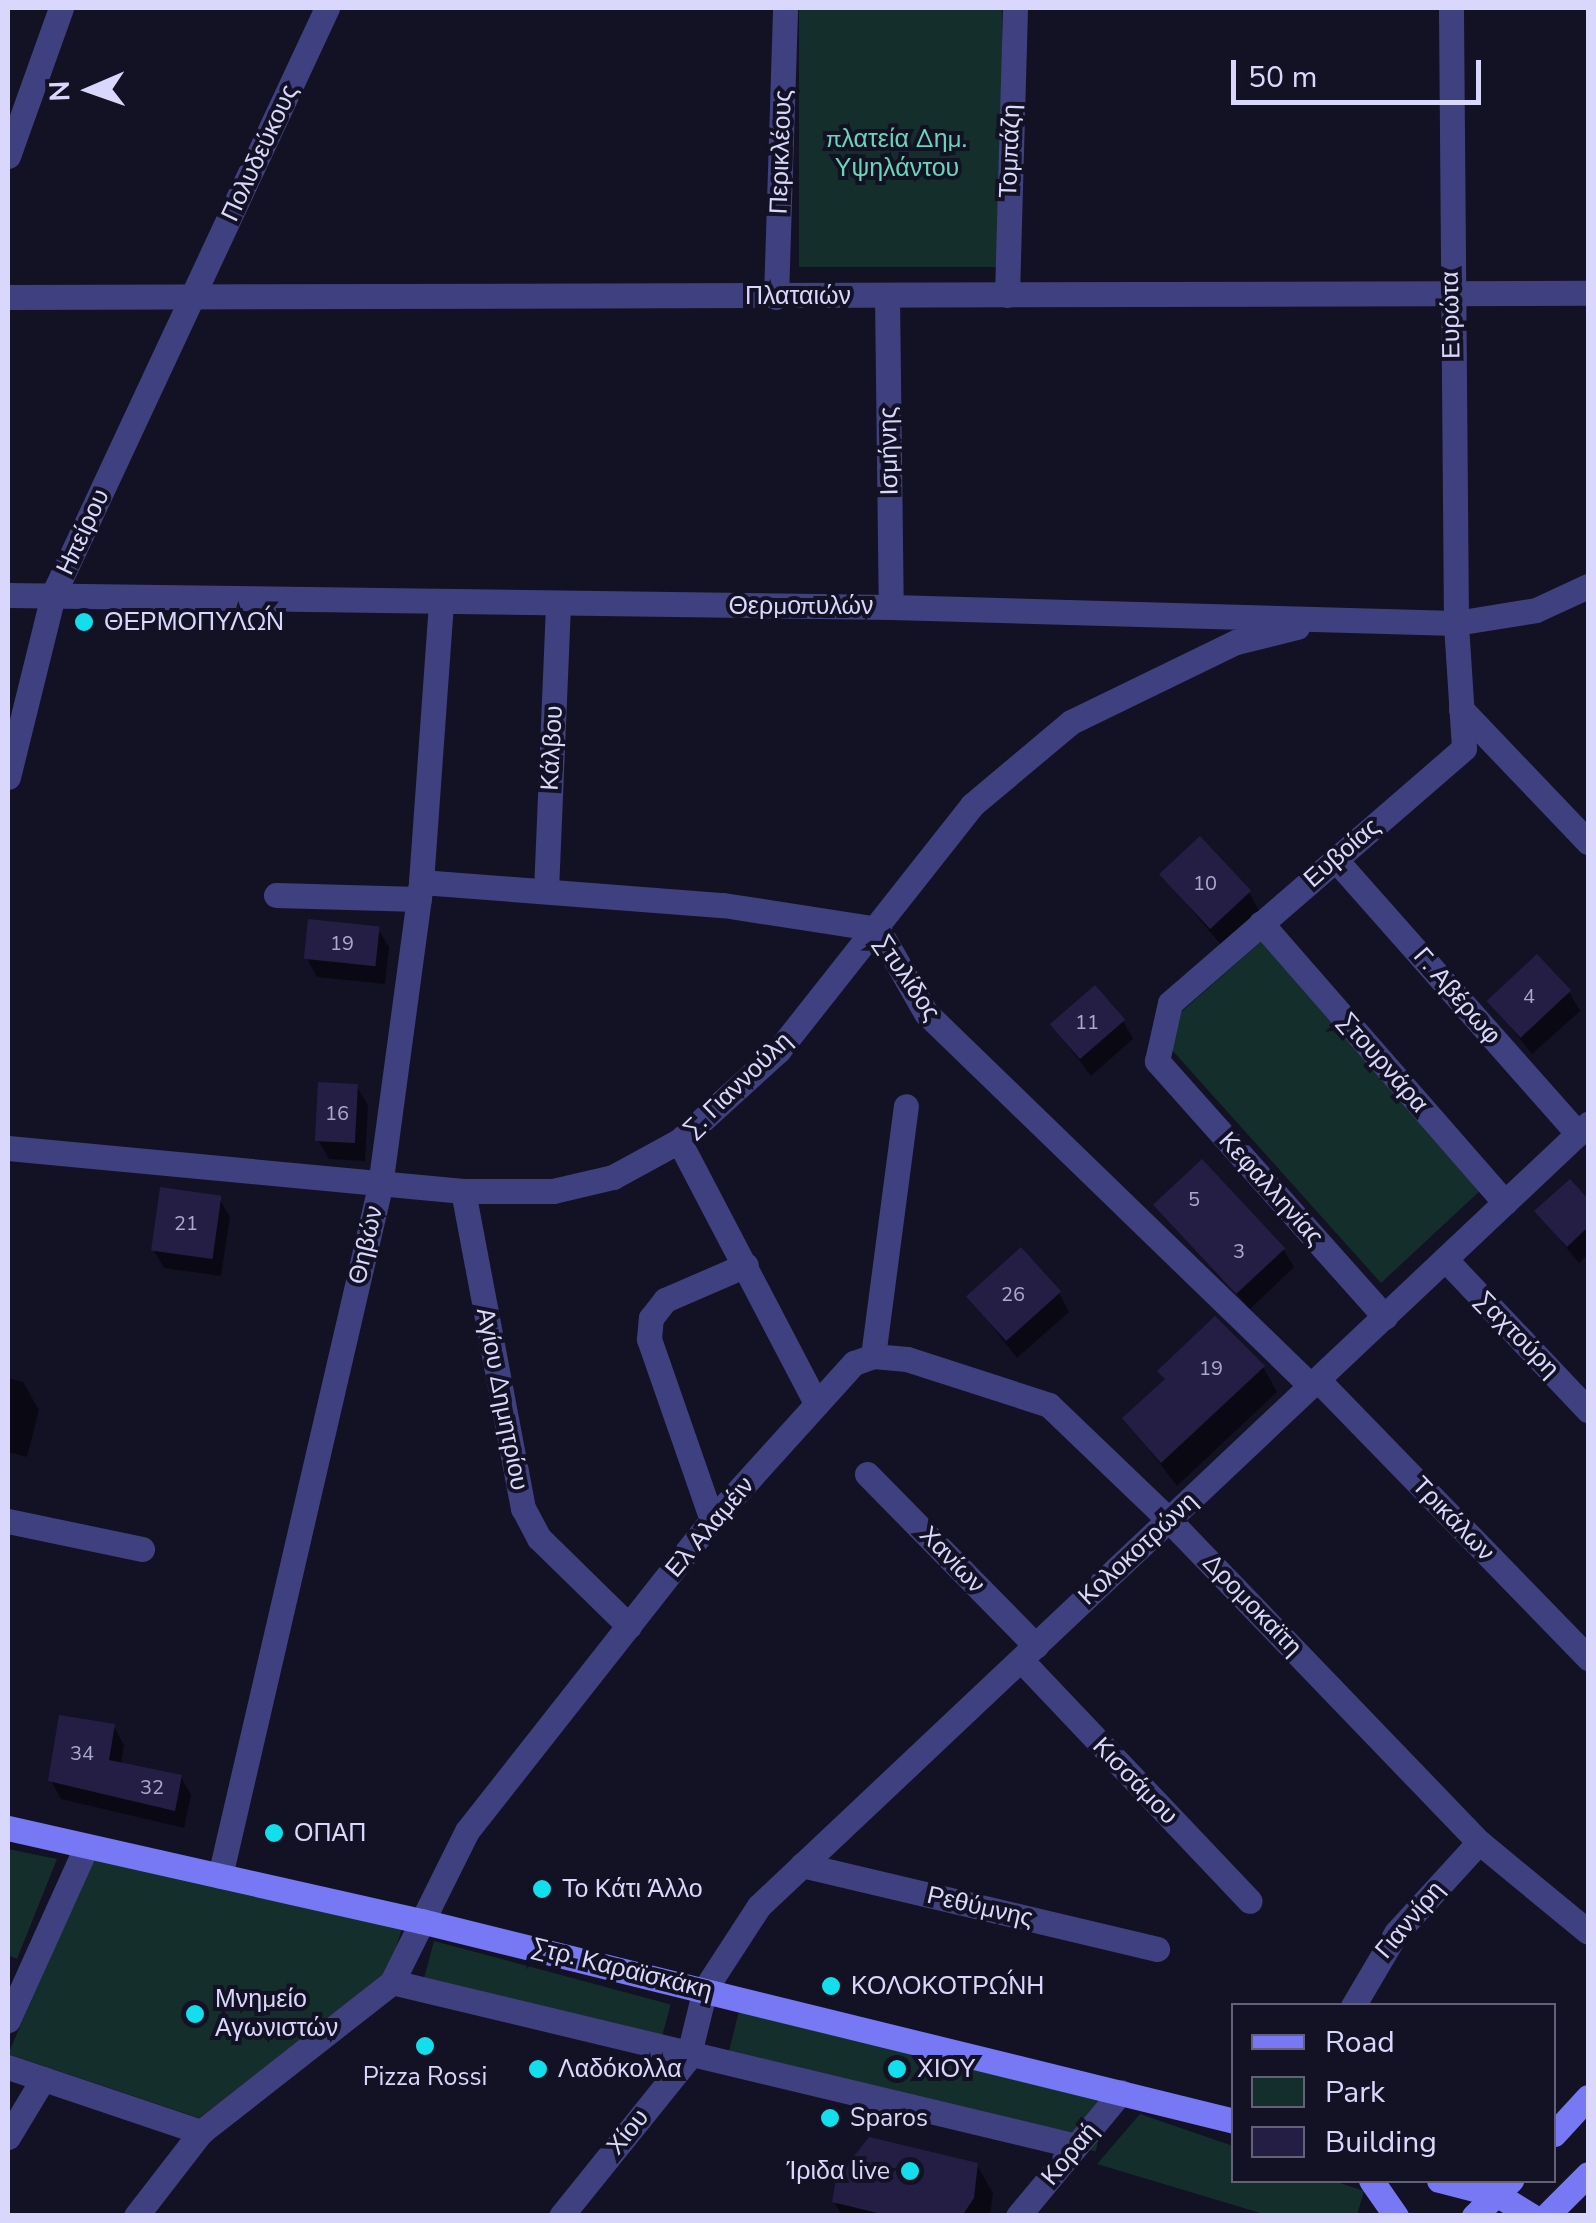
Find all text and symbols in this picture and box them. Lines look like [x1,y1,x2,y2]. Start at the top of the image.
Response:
north arrow [40,40,140,140]
scale bar [1236,40,1486,102]
text: 50 m [1248,57,1317,98]
text: N [41,80,79,102]
street label: Πολυδεύκους [215,80,305,226]
street label: Περικλέους [764,89,798,215]
street label: Τομπάζη [993,103,1027,199]
park label: πλατεία Δημ. Υψηλάντου [827,125,967,184]
street label: Ευρώτα [1435,271,1467,359]
street label: Πλαταιών [745,281,851,311]
street label: Ισμήνης [873,406,905,496]
street label: Ηπείρου [50,484,116,580]
street label: Θερμοπυλών [728,591,874,621]
place label: ΘΕΡΜΟΠΥΛΏΝ [104,607,284,637]
marker: ΘΕΡΜΟΠΥΛΏΝ [73,611,95,633]
street label: Κάλβου [535,705,569,791]
street label: Ευβοίας [1298,812,1386,894]
house number: 10 [1193,871,1217,895]
street label: Στυλίδος [868,930,946,1026]
house number: 19 [330,931,354,955]
street label: Γ. Αβέρωφ [1407,942,1507,1050]
house number: 4 [1523,984,1535,1008]
street label: Στουρνάρα [1332,1007,1434,1119]
house number: 11 [1075,1010,1099,1034]
street label: Σ. Γιαννούλη [678,1026,798,1144]
house number: 16 [325,1101,349,1125]
street label: Κεφαλληνίας [1212,1126,1330,1252]
house number: 5 [1188,1187,1200,1211]
street label: Θηβών [342,1203,390,1287]
house number: 21 [174,1211,198,1235]
house number: 3 [1233,1239,1245,1263]
house number: 26 [1001,1282,1025,1306]
street label: Σαχτούρη [1469,1286,1565,1384]
street label: Αγίου Δημητρίου [470,1305,534,1493]
house number: 19 [1199,1356,1223,1380]
street label: Ελ Αλαμέιν [659,1471,761,1583]
street label: Τρικάλων [1405,1471,1501,1567]
street label: Κολοκοτρώνη [1072,1486,1204,1612]
street label: Χανίων [913,1520,991,1600]
street label: Δρομοκαϊτη [1196,1548,1308,1662]
street label: Κισσάμου [1086,1731,1184,1831]
house number: 34 [70,1741,94,1765]
house number: 32 [140,1775,164,1799]
place label: ΟΠΑΠ [294,1818,366,1848]
marker: ΟΠΑΠ [263,1822,285,1844]
place label: Το Κάτι Άλλο [562,1874,703,1904]
street label: Γιαννίρη [1369,1875,1451,1965]
marker: Το Κάτι Άλλο [531,1878,553,1900]
street label: Ρεθύμνης [924,1880,1036,1934]
street label: Στρ. Καραϊσκάκη [529,1932,715,2006]
place label: ΚΟΛΟΚΟΤΡΏΝΗ [851,1971,1044,2001]
marker: ΚΟΛΟΚΟΤΡΏΝΗ [820,1975,842,1997]
place label: Μνημείο Αγωνιστών [215,1985,338,2044]
marker: Μνημείο Αγωνιστών [184,2003,206,2025]
legend [1231,2003,1556,2183]
text: Road [1325,2022,1395,2063]
marker: Pizza Rossi [414,2035,436,2057]
place label: Λαδόκολλα [558,2054,682,2084]
place label: ΧΙΟΥ [917,2054,976,2084]
marker: Λαδόκολλα [527,2058,549,2080]
marker: ΧΙΟΥ [886,2058,908,2080]
place label: Pizza Rossi [363,2062,487,2092]
text: Park [1325,2072,1385,2113]
street label: Χίου [601,2103,655,2161]
place label: Sparos [850,2103,928,2133]
marker: Sparos [819,2107,841,2129]
street label: Κοραή [1035,2116,1105,2192]
text: Building [1325,2122,1437,2163]
place label: Ίριδα live [787,2156,890,2186]
marker: Ίριδα live [899,2160,921,2182]

